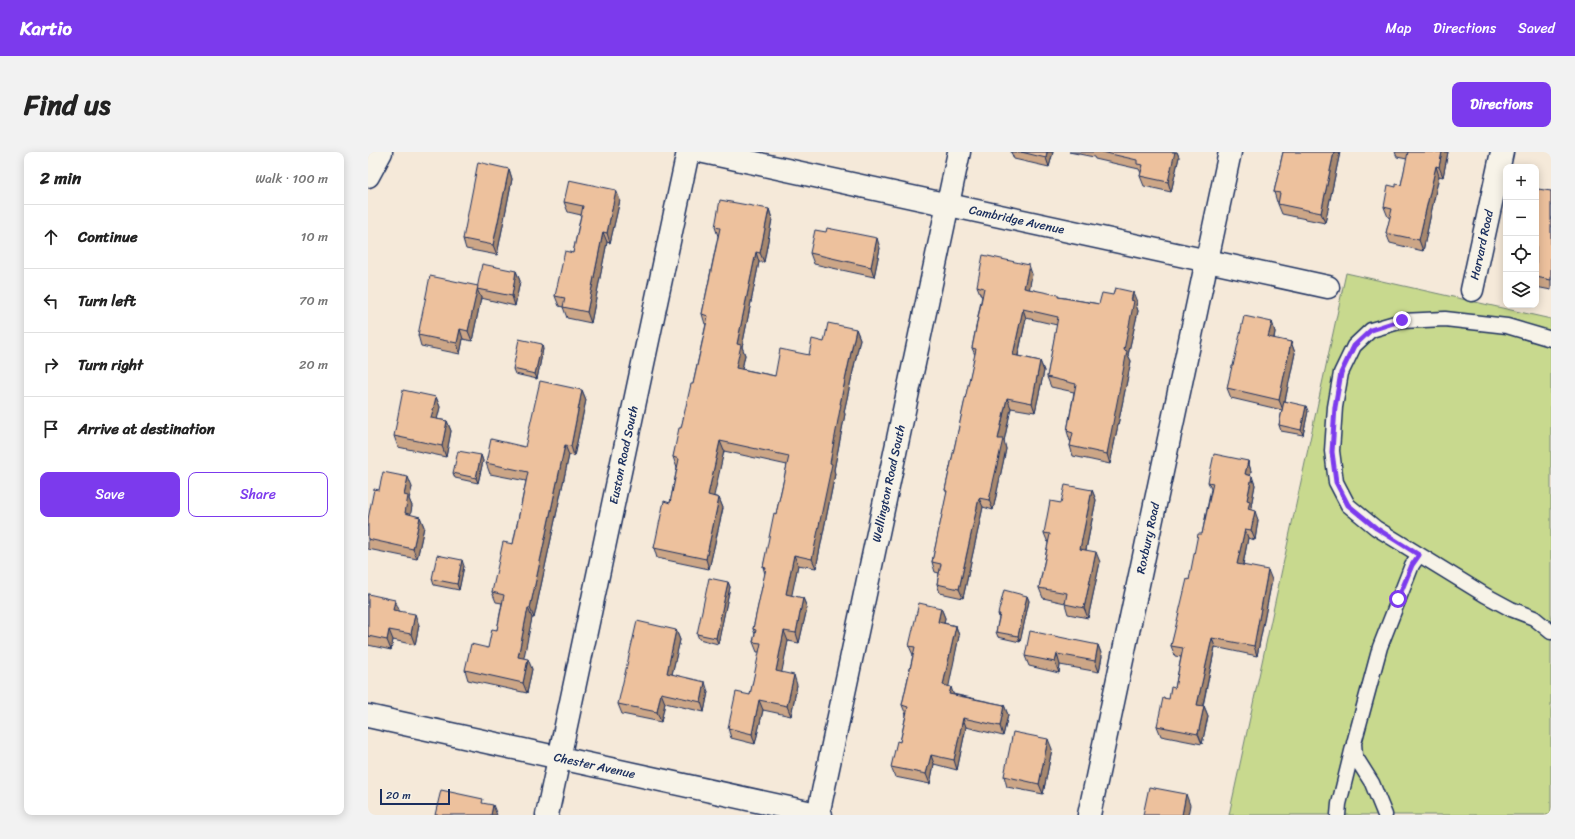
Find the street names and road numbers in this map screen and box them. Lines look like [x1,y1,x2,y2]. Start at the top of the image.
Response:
street label: Cambridge Avenue [967,199,1067,241]
street label: Harvard Road [1463,207,1500,282]
street label: Euston Road South [602,404,645,506]
street label: Wellington Road South [865,423,912,544]
street label: Roxbury Road [1130,500,1166,576]
street label: Chester Avenue [552,746,638,785]

